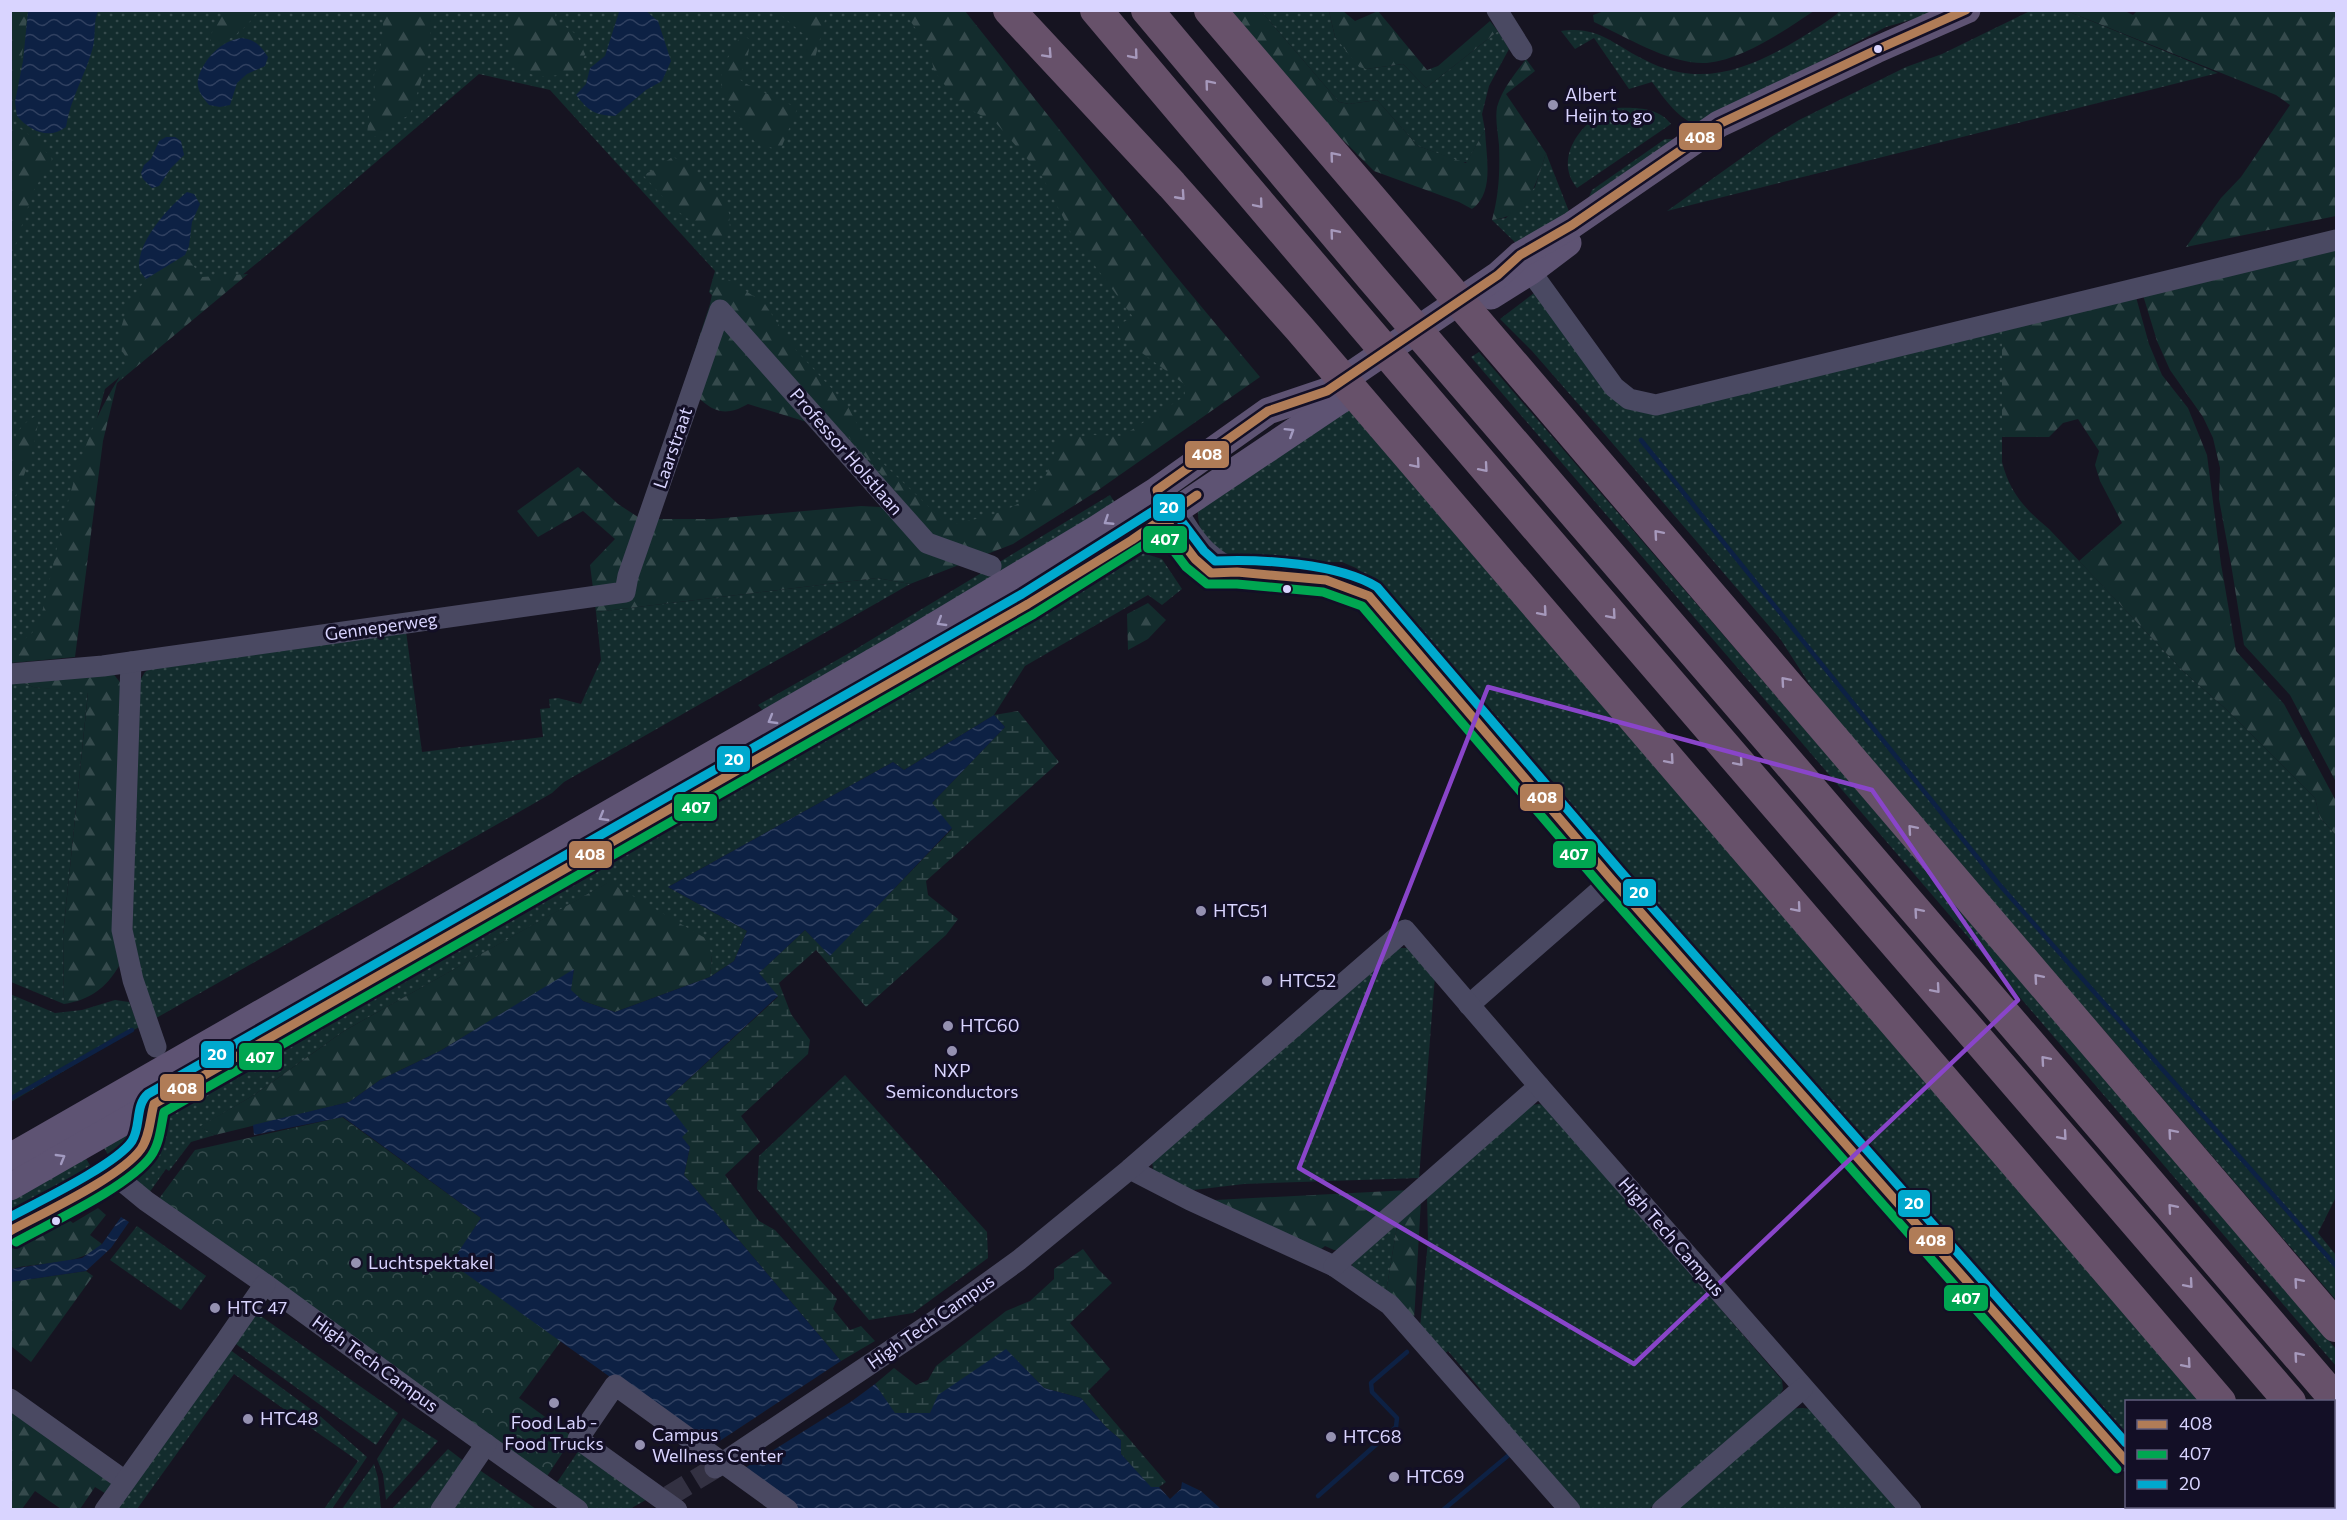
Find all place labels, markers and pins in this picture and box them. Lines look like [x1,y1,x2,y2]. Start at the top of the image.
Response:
unlabelled marker [1872,43,1884,55]
place label: Albert Heijn to go [1565,83,1653,126]
marker: Albert Heijn to go [1546,98,1560,112]
unlabelled marker [1281,583,1293,595]
place label: HTC51 [1213,899,1268,921]
marker: HTC51 [1194,904,1208,918]
place label: HTC52 [1279,969,1336,991]
marker: HTC52 [1260,974,1274,988]
place label: HTC60 [960,1014,1019,1036]
marker: HTC60 [941,1019,955,1033]
marker: NXP Semiconductors [945,1044,959,1058]
place label: NXP Semiconductors [886,1059,1018,1102]
unlabelled marker [50,1215,62,1227]
place label: Luchtspektakel [368,1251,493,1273]
marker: Luchtspektakel [349,1256,363,1270]
place label: HTC 47 [227,1296,287,1318]
marker: HTC 47 [208,1301,222,1315]
marker: Food Lab - Food Trucks [547,1396,561,1410]
place label: HTC48 [260,1407,319,1429]
place label: Food Lab - Food Trucks [504,1411,604,1454]
marker: HTC48 [241,1412,255,1426]
place label: Campus Wellness Center [652,1423,783,1466]
place label: HTC68 [1343,1425,1402,1447]
marker: HTC68 [1324,1430,1338,1444]
marker: Campus Wellness Center [633,1438,647,1452]
place label: HTC69 [1406,1465,1464,1487]
marker: HTC69 [1387,1470,1401,1484]

